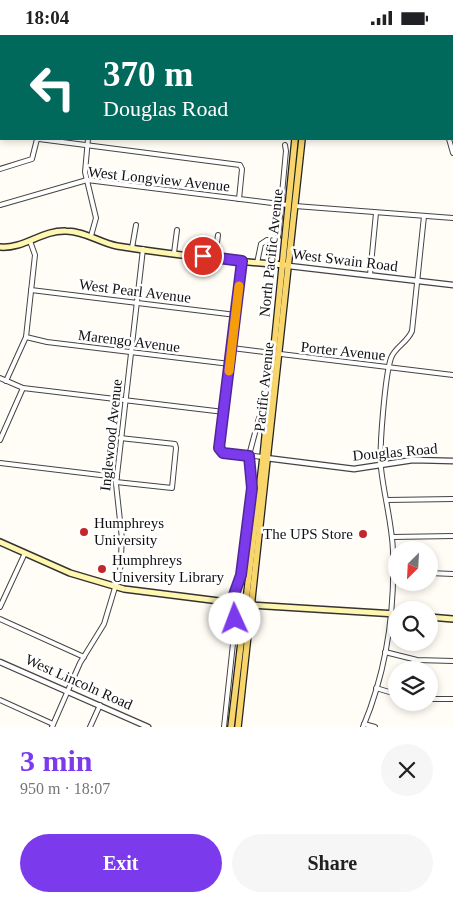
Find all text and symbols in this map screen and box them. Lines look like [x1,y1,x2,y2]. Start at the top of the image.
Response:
text: 18:04 [25,7,69,28]
icon: left [20,55,85,120]
text: 370 m [103,55,193,94]
text: Douglas Road [103,96,228,121]
street label: West Longview Avenue [87,164,231,194]
street label: North Pacific Avenue [256,188,286,318]
pin [182,235,224,277]
icon: arrive [189,242,217,270]
street label: West Swain Road [291,246,399,274]
street label: West Pearl Avenue [78,276,192,306]
street label: Marengo Avenue [77,327,181,355]
street label: Porter Avenue [300,339,386,363]
street label: Pacific Avenue [251,341,277,433]
street label: Inglewood Avenue [97,378,125,492]
street label: Douglas Road [352,440,439,464]
place label: Humphreys University [94,515,164,548]
marker: Humphreys University [78,526,90,538]
place label: The UPS Store [263,526,353,542]
marker: The UPS Store [357,528,369,540]
north arrow [388,541,438,591]
map controls [388,541,438,711]
place label: Humphreys University Library [112,552,225,585]
marker: Humphreys University Library [96,563,108,575]
position arrow [208,592,260,644]
button: search [388,601,438,651]
street label: West Lincoln Road [23,651,135,713]
button: layers [388,661,438,711]
text: 3 min [20,744,93,777]
button: close [381,744,433,796]
text: 950 m · 18:07 [20,780,110,797]
button: Exit [20,834,222,892]
button: Share [232,834,433,892]

